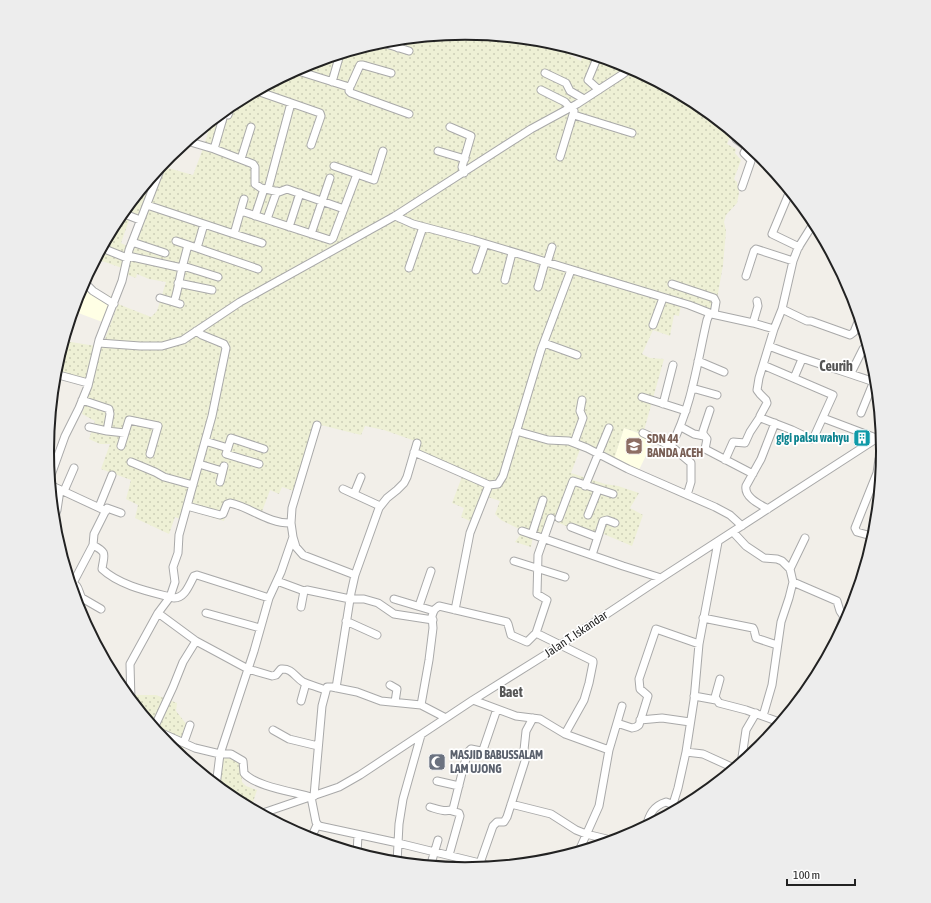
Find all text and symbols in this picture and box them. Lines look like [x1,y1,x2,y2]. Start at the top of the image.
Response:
district label: Ceurih [819,358,853,374]
building icon: gigi palsu wahyu [852,428,872,448]
place label: gigi palsu wahyu [776,431,849,445]
place label: SDN 44 BANDA ACEH [647,432,703,460]
school or university icon: SDN 44 BANDA ACEH [624,436,644,456]
street label: Jalan T. Iskandar [542,608,610,660]
district label: Baet [499,684,523,700]
place label: MASJID BABUSSALAM LAM UJONG [450,748,543,776]
mosque icon: MASJID BABUSSALAM LAM UJONG [427,752,447,772]
scale bar [787,861,855,887]
text: 100 m [793,868,820,882]

